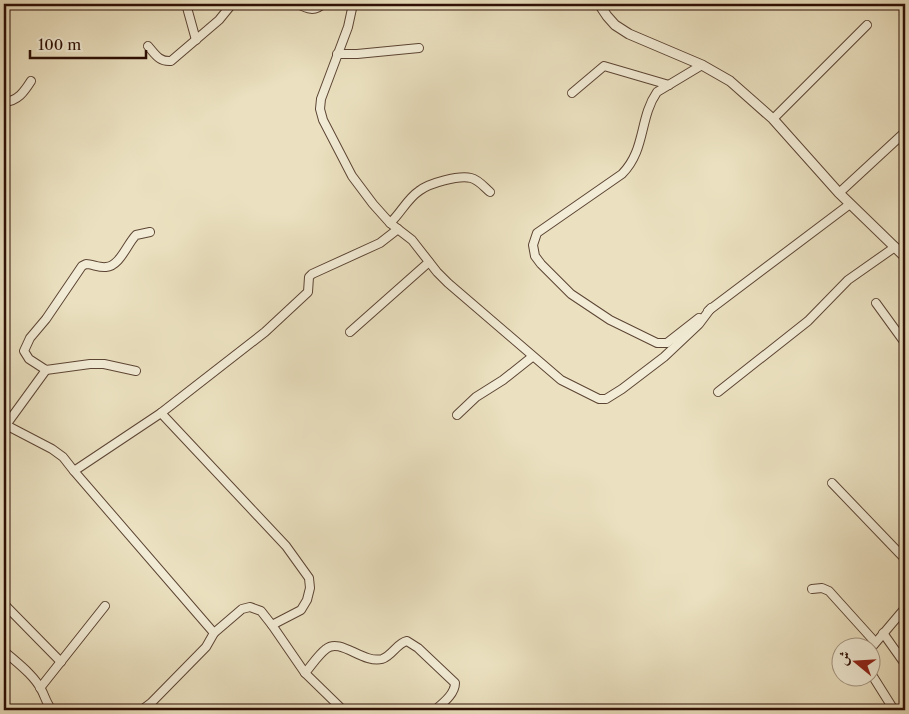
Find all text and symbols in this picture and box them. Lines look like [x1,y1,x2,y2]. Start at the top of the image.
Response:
scale bar [30,28,146,60]
text: 100 m [38,35,81,54]
north arrow [832,636,882,686]
text: ش [833,648,854,667]

